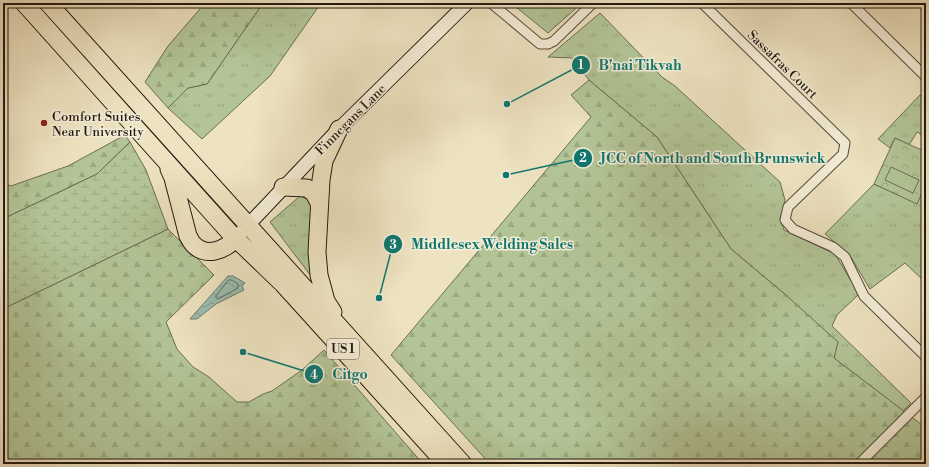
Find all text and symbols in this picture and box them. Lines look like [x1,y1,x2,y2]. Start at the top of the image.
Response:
street label: Sassafras Court [744,27,821,103]
callout: B'nai Tikvah [571,52,690,78]
text: B'nai Tikvah [598,57,682,75]
text: 1 [578,58,584,73]
street label: Finnegans Lane [312,81,390,158]
place label: Comfort Suites Near University [52,109,144,140]
marker: Comfort Suites Near University [39,118,49,128]
callout: JCC of North and South Brunswick [573,145,834,171]
text: JCC of North and South Brunswick [598,150,826,168]
text: 2 [579,151,587,166]
callout: Middlesex Welding Sales [383,231,581,257]
text: Middlesex Welding Sales [411,236,573,254]
text: 3 [389,238,397,253]
road number: US 1 [327,339,359,359]
callout: Citgo [304,361,376,387]
text: Citgo [332,366,368,384]
text: 4 [310,368,318,383]

